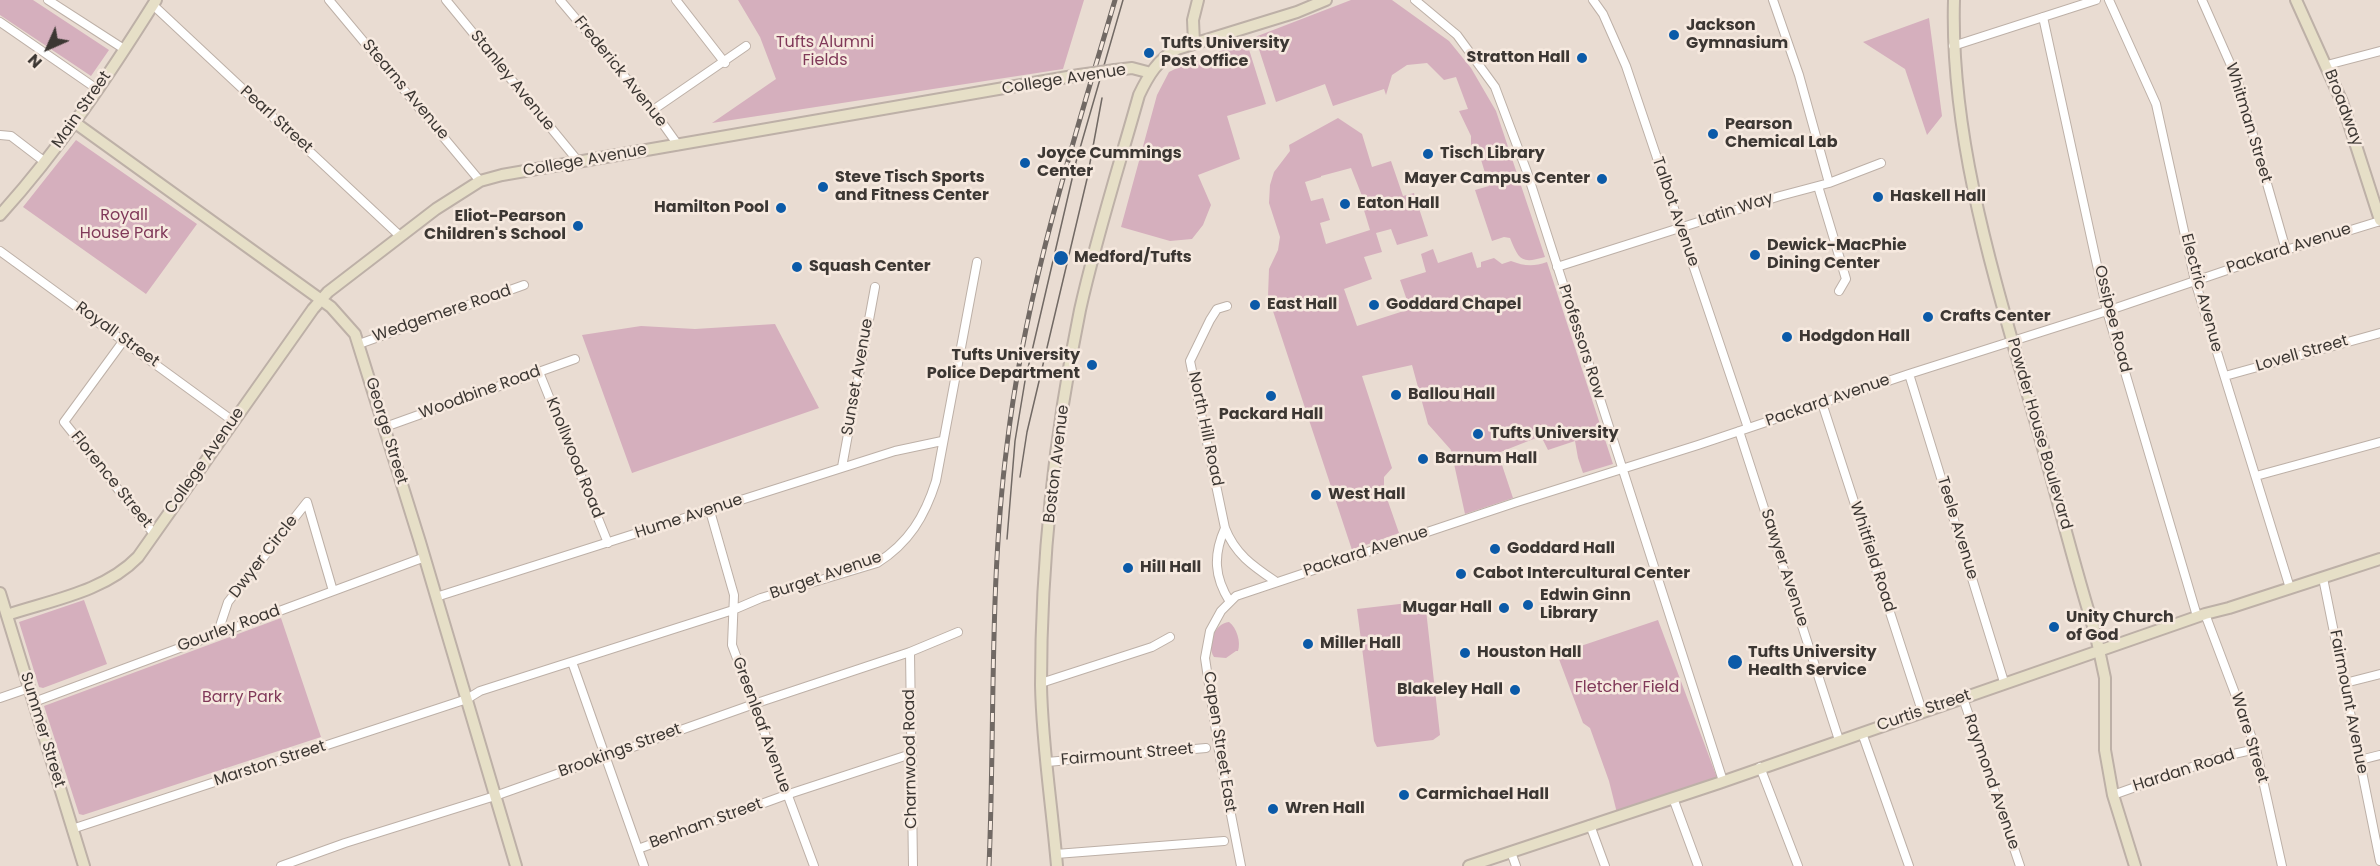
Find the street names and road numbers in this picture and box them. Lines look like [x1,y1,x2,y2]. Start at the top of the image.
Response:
street label: Frederick Avenue [569,13,671,131]
street label: Stanley Avenue [466,27,558,135]
street label: Stearns Avenue [358,36,452,144]
street label: College Avenue [1001,61,1127,99]
street label: Whitman Street [2221,61,2275,185]
street label: Broadway [2320,67,2366,149]
street label: Main Street [48,68,116,152]
street label: Pearl Street [236,82,316,158]
street label: College Avenue [522,141,648,181]
street label: Talbot Avenue [1647,155,1703,269]
street label: Latin Way [1696,189,1776,231]
street label: Packard Avenue [2224,220,2354,278]
street label: Electric Avenue [2176,232,2226,354]
street label: Ossipee Road [2089,263,2135,375]
street label: Wedgemere Road [370,281,514,347]
street label: Professors Row [1553,282,1609,402]
street label: Royall Street [71,298,163,372]
street label: Sunset Avenue [838,317,878,437]
street label: Lovell Street [2254,332,2350,376]
street label: Powder House Boulevard [2002,336,2076,532]
street label: Woodbine Road [417,362,543,424]
street label: North Hill Road [1183,370,1227,488]
street label: Packard Avenue [1763,371,1893,431]
street label: George Street [361,375,411,487]
street label: Knollwood Road [541,395,607,521]
street label: College Avenue [161,404,249,518]
street label: Boston Avenue [1040,404,1074,524]
street label: Florence Street [66,428,156,532]
street label: Teele Avenue [1932,474,1982,582]
street label: Hume Avenue [633,491,745,543]
street label: Whitfield Road [1845,499,1899,615]
street label: Sawyer Avenue [1756,507,1812,629]
street label: Dwyer Circle [226,512,302,602]
street label: Packard Avenue [1301,523,1431,581]
street label: Burget Avenue [768,548,884,604]
street label: Gourley Road [175,602,283,656]
street label: Fairmount Avenue [2325,628,2371,776]
street label: Greenleaf Avenue [728,655,794,795]
street label: Summer Street [15,670,69,790]
street label: Capen Street East [1198,670,1240,814]
street label: Curtis Street [1875,686,1973,736]
street label: Charnwood Road [900,689,922,829]
street label: Ware Street [2226,691,2272,785]
street label: Raymond Avenue [1959,712,2023,852]
street label: Brookings Street [556,720,684,782]
street label: Marston Street [212,737,328,791]
street label: Fairmount Street [1060,740,1194,770]
street label: Hardan Road [2131,746,2237,796]
street label: Benham Street [647,795,765,853]

